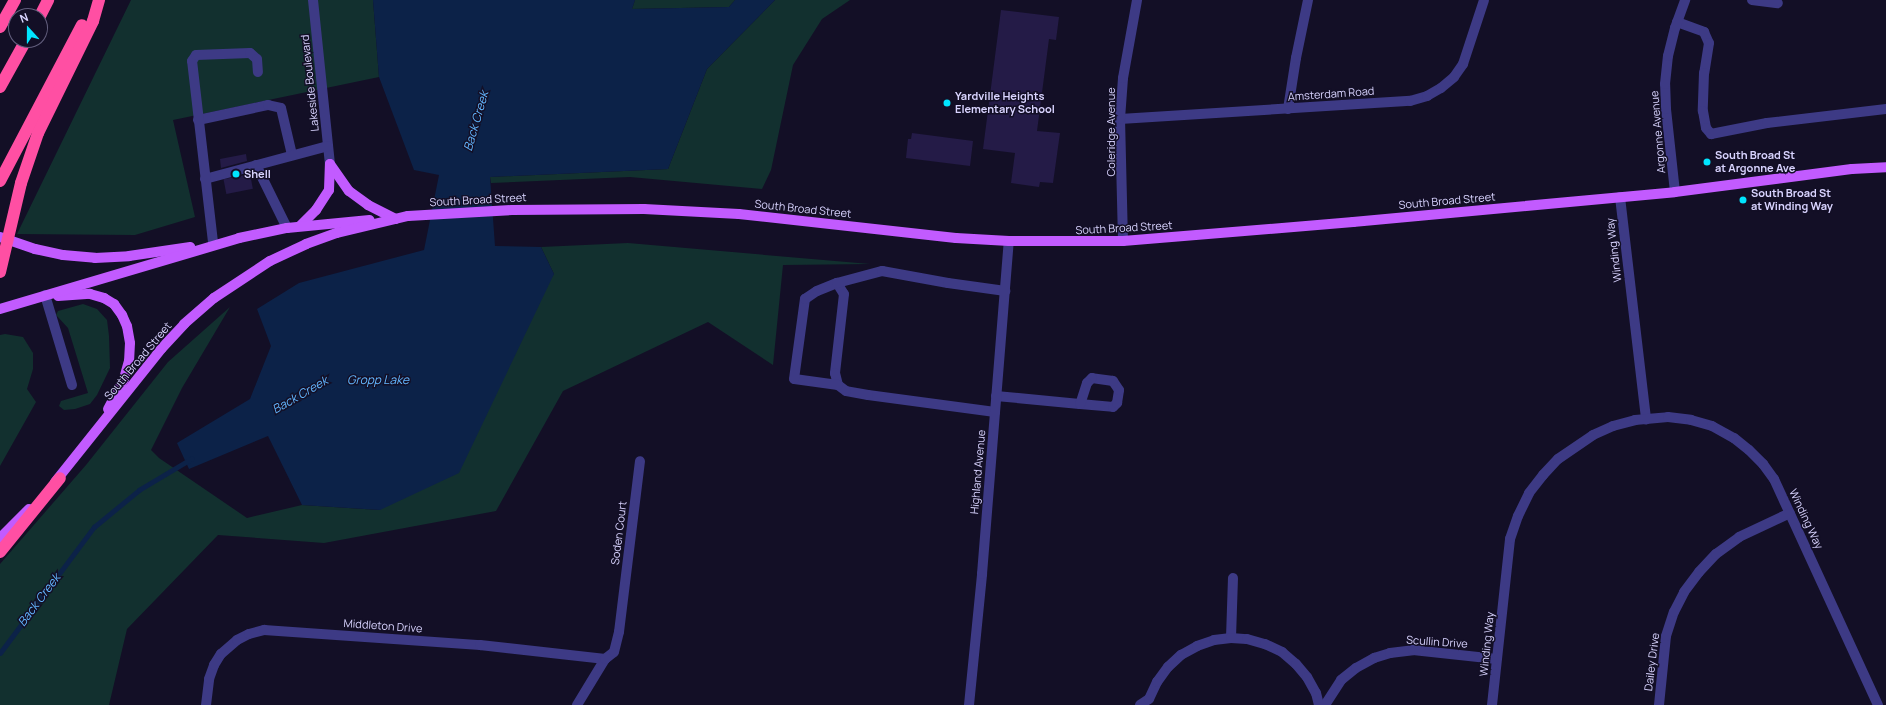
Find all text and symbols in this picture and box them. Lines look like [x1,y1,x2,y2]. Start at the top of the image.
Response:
north arrow [8,8,48,48]
text: N [18,9,30,26]
street label: Lakeside Boulevard [298,34,322,132]
street label: Amsterdam Road [1287,84,1375,104]
street label: Coleridge Avenue [1104,87,1118,177]
water label: Back Creek [461,89,491,153]
place label: Yardville Heights Elementary School [955,90,1055,116]
street label: Argonne Avenue [1648,90,1668,174]
marker: Yardville Heights Elementary School [942,98,952,108]
place label: South Broad St at Argonne Ave [1715,149,1795,175]
marker: South Broad St at Argonne Ave [1702,157,1712,167]
place label: Shell [244,167,271,181]
marker: Shell [231,169,241,179]
place label: South Broad St at Winding Way [1751,187,1833,213]
street label: South Broad Street [1398,190,1496,212]
street label: South Broad Street [429,191,527,209]
marker: South Broad St at Winding Way [1738,195,1748,205]
street label: South Broad Street [754,197,852,221]
street label: Winding Way [1603,217,1625,283]
street label: South Broad Street [1075,219,1173,237]
street label: South Broad Street [102,320,174,402]
water label: Back Creek [270,373,330,417]
water label: Gropp Lake [347,373,409,387]
street label: Highland Avenue [968,429,988,515]
street label: Winding Way [1786,487,1826,551]
street label: Soden Court [609,500,629,566]
water label: Back Creek [15,571,63,629]
street label: Winding Way [1477,611,1497,677]
street label: Middleton Drive [343,617,423,635]
street label: Dailey Drive [1642,632,1662,692]
street label: Scullin Drive [1406,633,1468,651]

